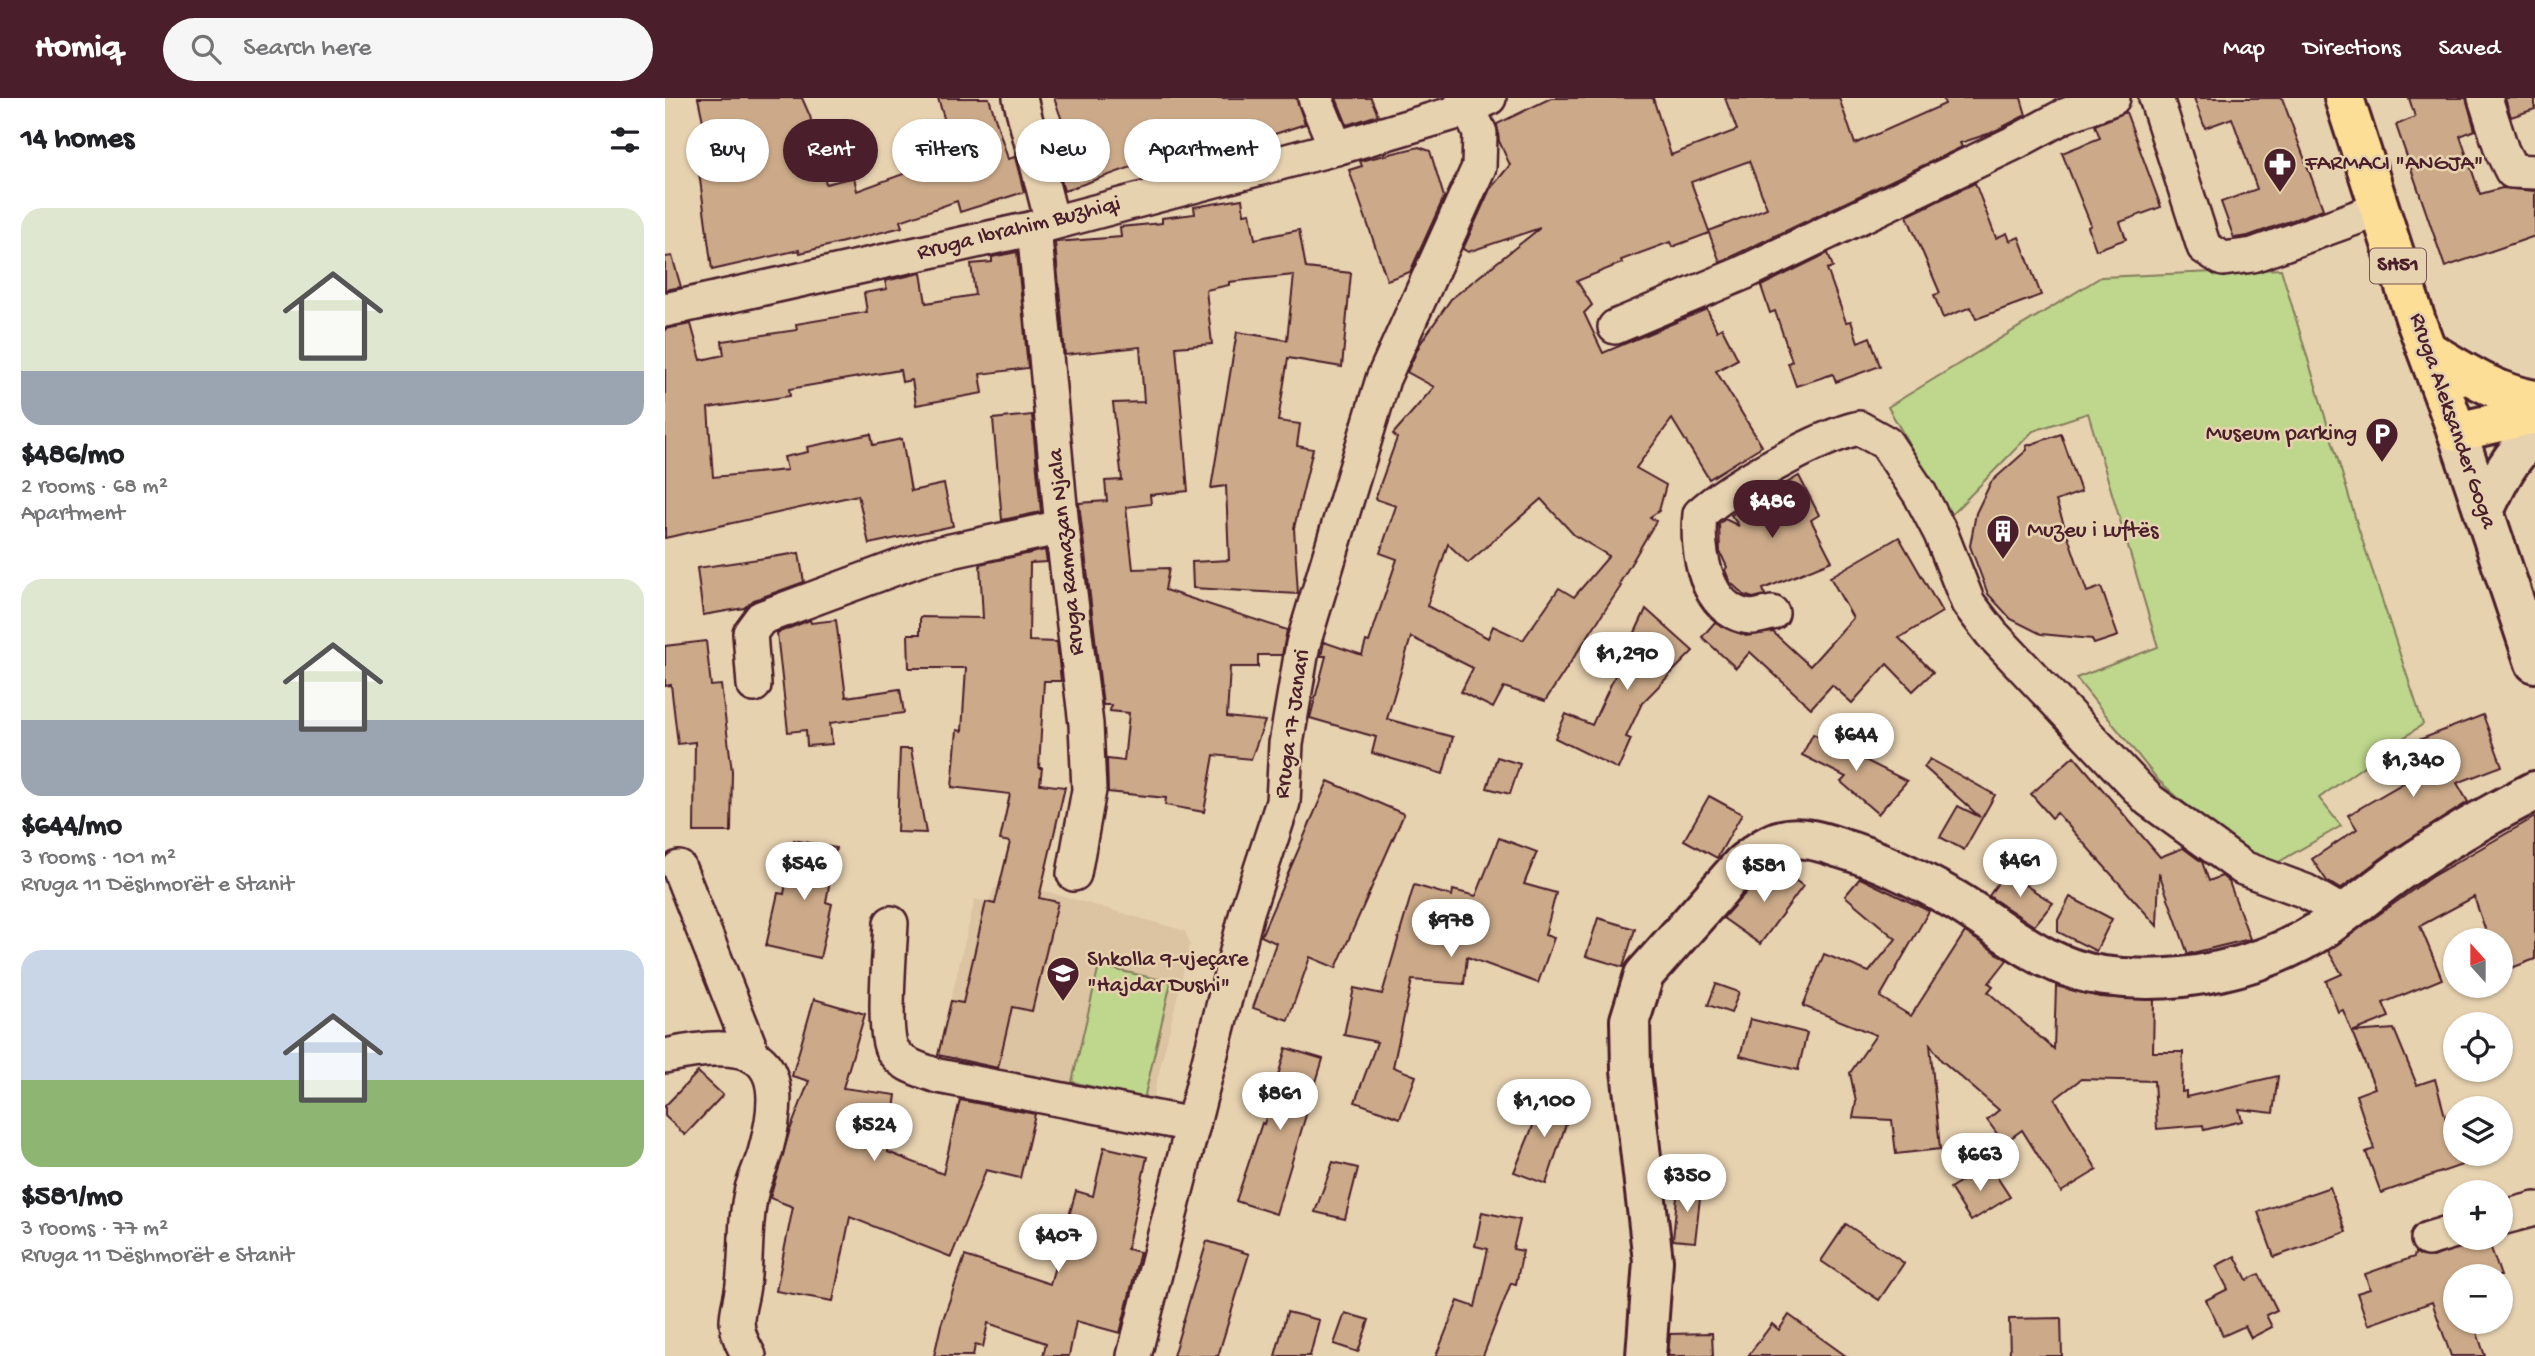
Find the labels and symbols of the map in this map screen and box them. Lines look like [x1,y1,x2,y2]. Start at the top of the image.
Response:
pharmacy icon: FARMACI "ANGJA" [2261,145,2299,194]
place label: FARMACI "ANGJA" [2304,151,2483,178]
street label: Rruga Ibrahim Buzhiqi [914,191,1124,267]
road number: SH51 [2370,248,2426,284]
street label: Rruga Aleksander Goga [2402,310,2502,534]
parking icon: Museum parking [2363,415,2401,464]
place label: Museum parking [2206,421,2357,448]
street label: Rruga Ramazan Njala [1043,446,1091,657]
pin: $486 [1731,480,1813,540]
building icon: Muzeu i Luftës [1984,512,2022,561]
place label: Muzeu i Luftës [2027,518,2159,545]
pin: $1,290 [1570,632,1684,692]
street label: Rruga 17 Janari [1269,647,1317,801]
pin: $644 [1815,714,1897,773]
pin: $1,340 [2356,740,2470,799]
pin: $461 [1979,840,2061,899]
pin: $546 [763,842,845,902]
pin: $581 [1723,844,1805,904]
pin: $978 [1410,900,1492,959]
north arrow [2443,928,2513,998]
place label: Shkolla 9-vjeçare "Hajdar Dushi" [1087,947,1250,1000]
school or university icon: Shkolla 9-vjeçare "Hajdar Dushi" [1044,954,1082,1003]
pin: $861 [1239,1072,1321,1132]
pin: $1,100 [1487,1080,1601,1139]
pin: $524 [833,1104,915,1163]
pin: $663 [1939,1134,2021,1193]
pin: $350 [1646,1154,1728,1214]
pin: $407 [1017,1214,1099,1274]

